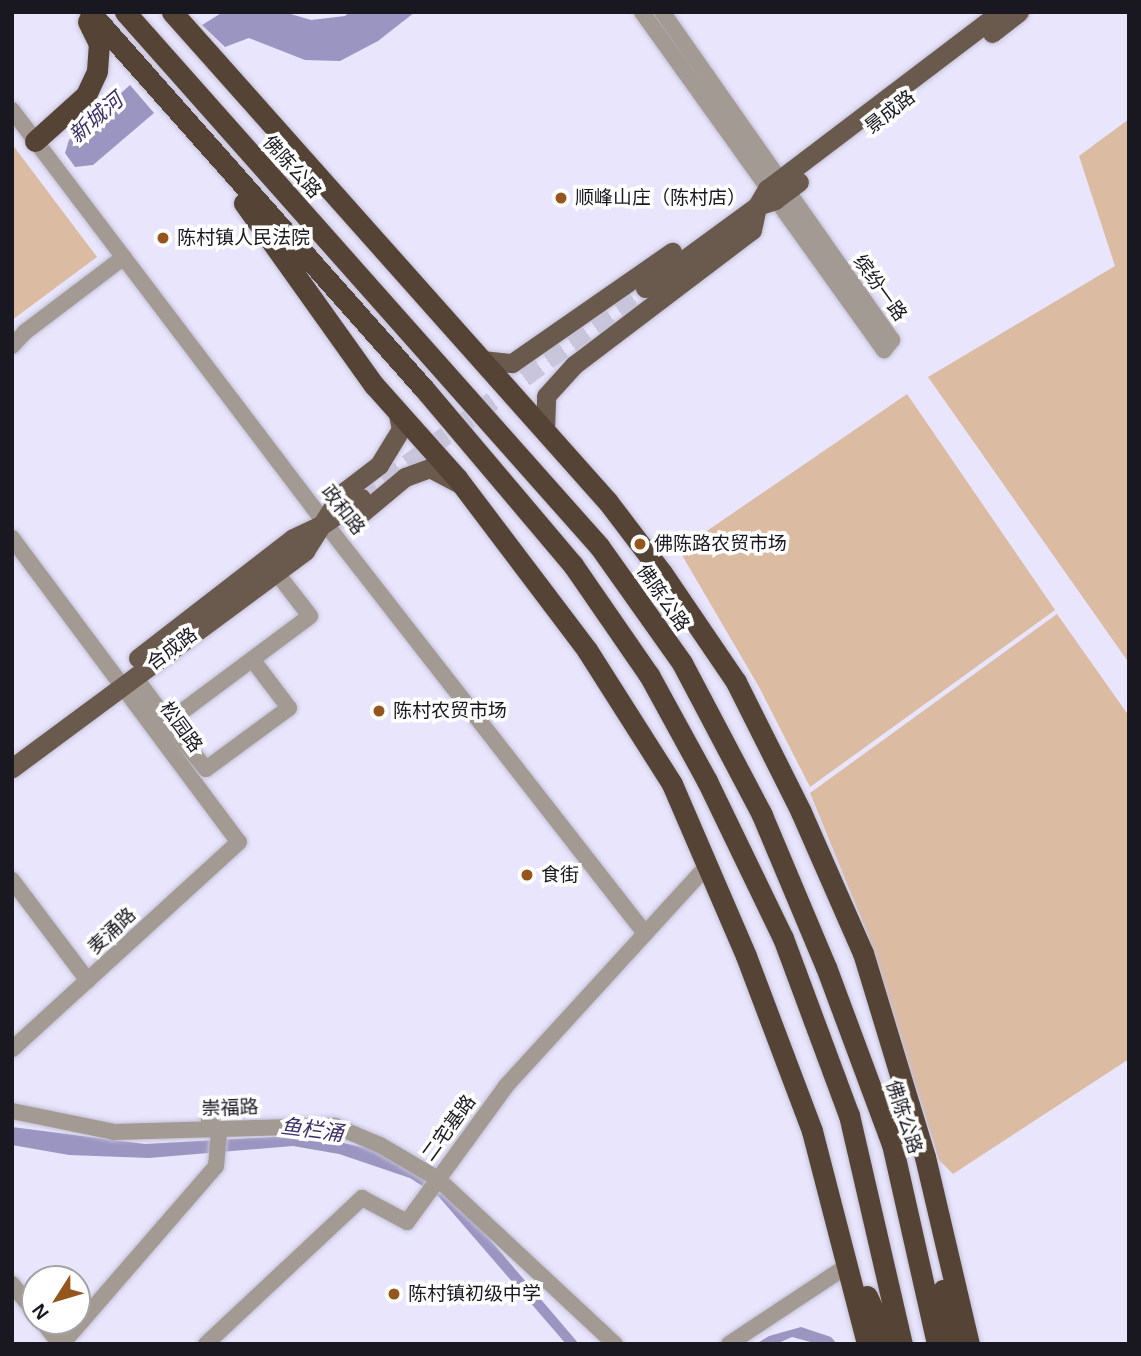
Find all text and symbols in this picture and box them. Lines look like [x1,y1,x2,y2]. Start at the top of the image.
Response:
street label: 景成路 [861,85,919,139]
water label: 新城河 [64,88,128,148]
street label: 佛陈公路 [258,131,326,203]
place label: 顺峰山庄（陈村店） [575,187,746,209]
marker: 顺峰山庄（陈村店） [553,190,569,206]
place label: 陈村镇人民法院 [177,227,310,249]
marker: 陈村镇人民法院 [155,230,171,246]
street label: 缤纷一路 [848,251,912,325]
street label: 政和路 [316,481,370,539]
place label: 佛陈路农贸市场 [654,533,787,555]
marker: 佛陈路农贸市场 [632,536,648,552]
street label: 佛陈公路 [632,560,694,636]
street label: 合成路 [142,623,202,675]
street label: 松园路 [155,697,207,757]
place label: 陈村农贸市场 [393,700,507,722]
marker: 陈村农贸市场 [371,703,387,719]
place label: 食街 [541,864,579,886]
marker: 食街 [519,867,535,883]
street label: 麦涌路 [83,903,141,959]
street label: 佛陈公路 [881,1077,927,1157]
street label: 二宅基路 [417,1091,481,1165]
street label: 崇福路 [201,1096,259,1120]
water label: 鱼栏涌 [279,1114,345,1146]
north arrow [21,1265,91,1335]
place label: 陈村镇初级中学 [408,1283,541,1305]
marker: 陈村镇初级中学 [386,1286,402,1302]
text: N [28,1300,53,1324]

